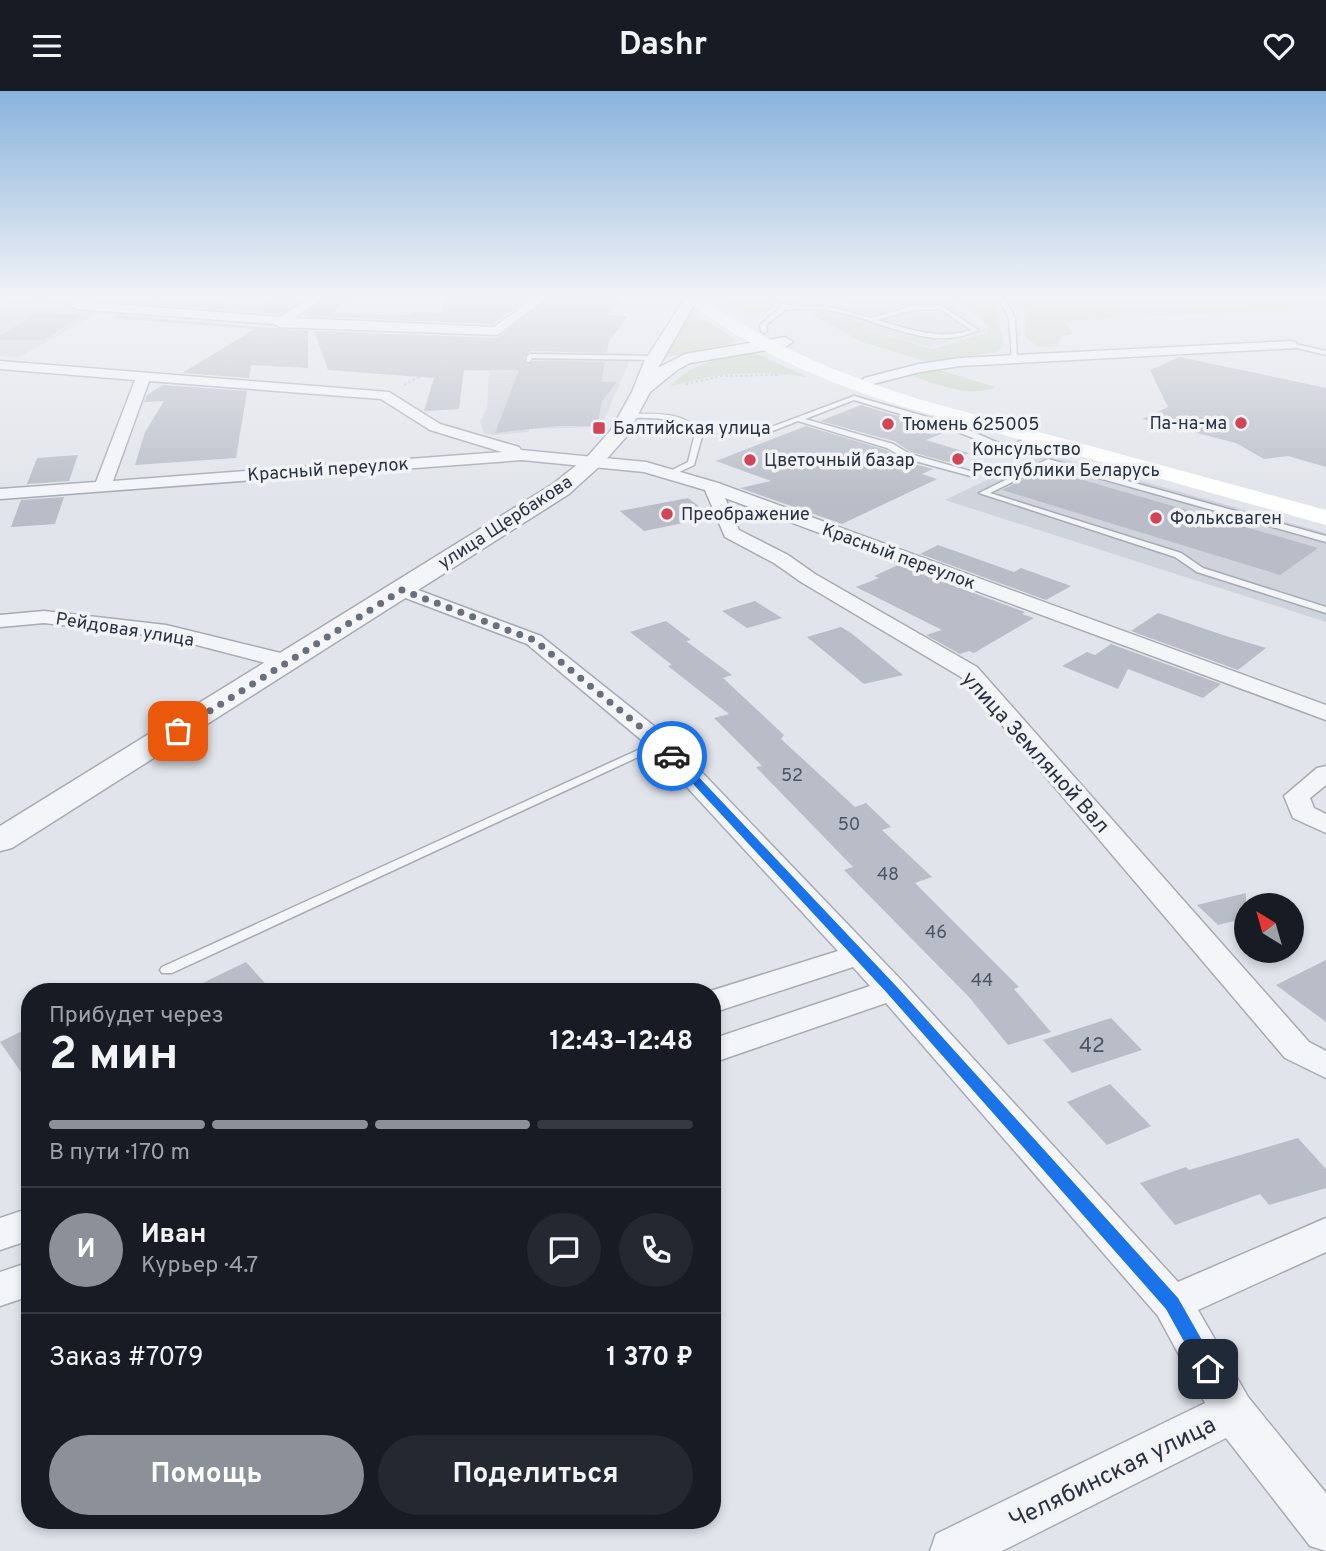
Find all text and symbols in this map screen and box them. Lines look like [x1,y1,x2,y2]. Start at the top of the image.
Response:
text: Dashr [619,26,707,66]
icon: menu [28,27,66,65]
icon: heart [1260,27,1298,65]
place label: Па-на-ма [1150,413,1227,436]
place label: Тюмень 625005 [902,414,1039,437]
marker: Па-на-ма [1233,415,1249,431]
marker: Тюмень 625005 [880,416,896,432]
place label: Балтийская улица [613,418,770,441]
marker: Балтийская улица [591,420,607,436]
place label: Консульство Республики Беларусь [972,439,1160,483]
place label: Цветочный базар [764,450,915,473]
marker: Консульство Республики Беларусь [950,451,966,467]
marker: Цветочный базар [742,452,758,468]
street label: Красный переулок [247,453,410,488]
street label: улица Щербакова [434,471,577,575]
place label: Преображение [681,504,810,527]
marker: Преображение [659,506,675,522]
place label: Фольксваген [1170,508,1282,531]
marker: Фольксваген [1148,510,1164,526]
street label: Красный переулок [819,519,978,596]
street label: Рейдовая улица [54,608,196,653]
street label: улица Земляной Вал [955,666,1115,840]
pin [148,701,208,761]
icon: bag [159,712,197,750]
courier [637,721,707,791]
icon: car [653,737,691,775]
house number: 52 [781,765,803,788]
house number: 50 [838,814,860,837]
house number: 48 [877,864,899,887]
north arrow [1234,893,1304,963]
map controls [1234,893,1304,963]
house number: 46 [925,922,947,945]
house number: 44 [971,970,993,993]
text: Прибудет через [49,1002,224,1031]
text: 12:43–12:48 [550,1026,693,1059]
text: 2 мин [49,1027,178,1086]
house number: 42 [1079,1033,1105,1060]
text: В пути · 170 m [49,1139,190,1168]
button: chat [527,1213,601,1287]
button: phone [619,1213,693,1287]
text: Иван [141,1219,206,1252]
text: И [77,1234,95,1267]
text: Курьер · 4.7 [141,1252,258,1281]
pin [1178,1339,1238,1399]
text: Заказ #7079 [49,1342,203,1375]
text: 1 370 ₽ [606,1342,693,1375]
icon: home [1189,1350,1227,1388]
street label: Челябинская улица [1004,1411,1221,1537]
button: Помощь [49,1435,364,1515]
button: Поделиться [378,1435,693,1515]

